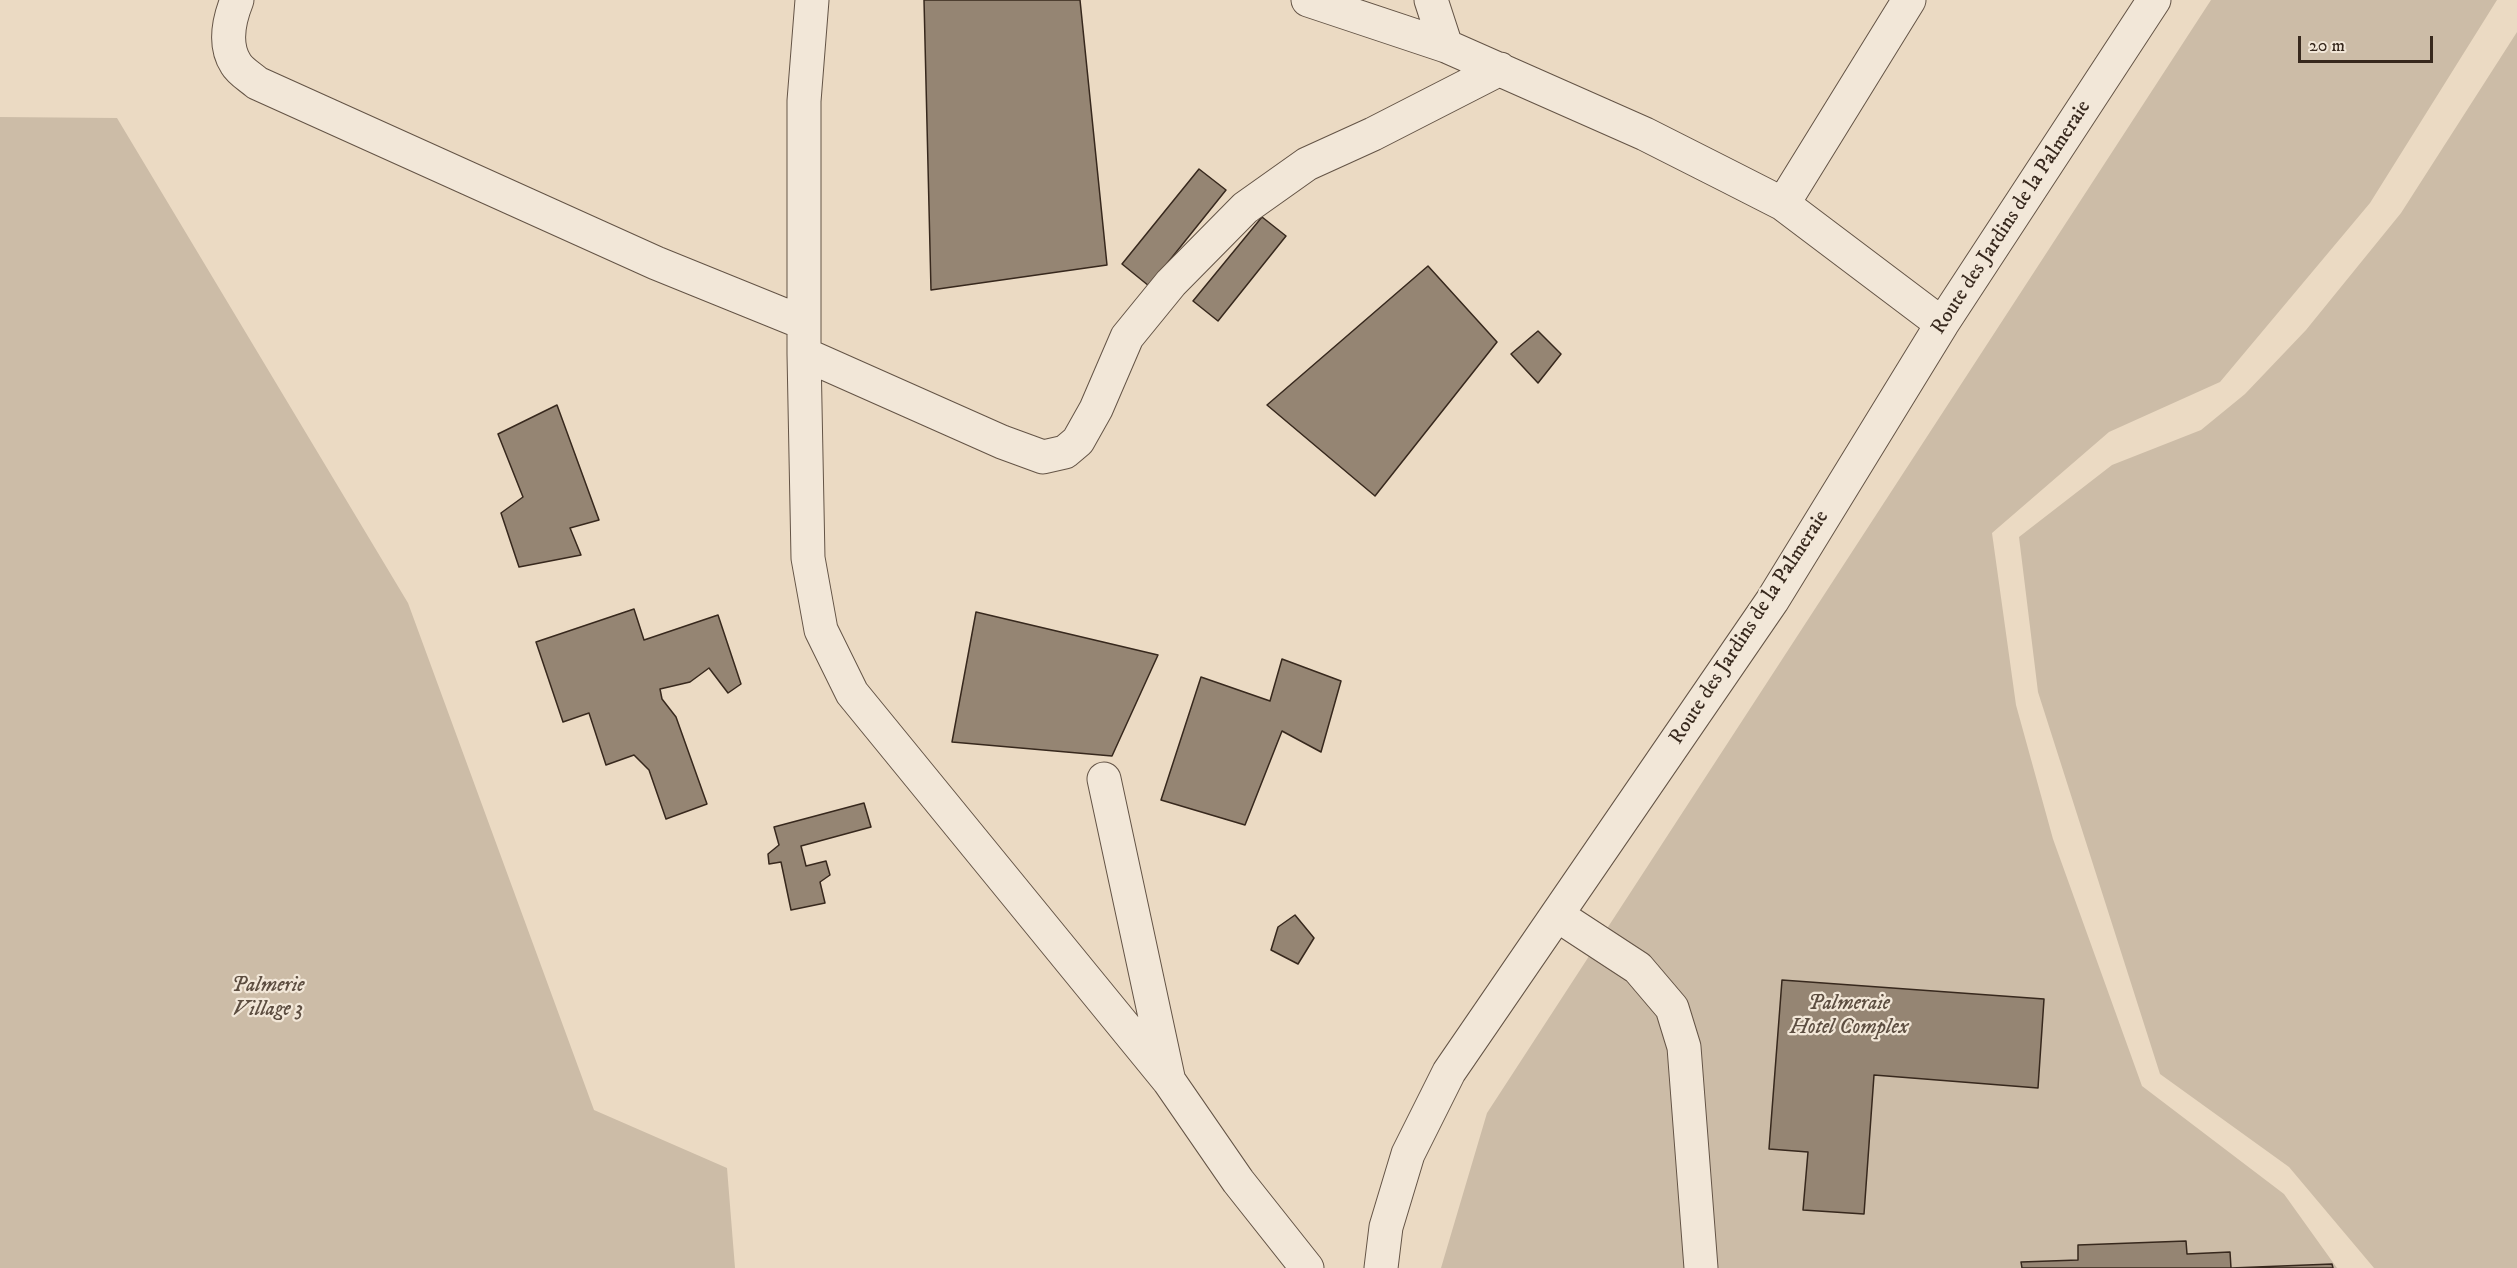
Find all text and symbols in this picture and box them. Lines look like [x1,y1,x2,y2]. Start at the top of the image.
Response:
scale bar [2301,24,2436,62]
text: 20 m [2309,35,2345,57]
street label: Route des Jardins de la Palmeraie [1927,96,2097,340]
street label: Route des Jardins de la Palmeraie [1665,506,1835,750]
park label: Palmerie Village 3 [232,974,304,1024]
park label: Palmeraie Hotel Complex [1790,992,1908,1042]

